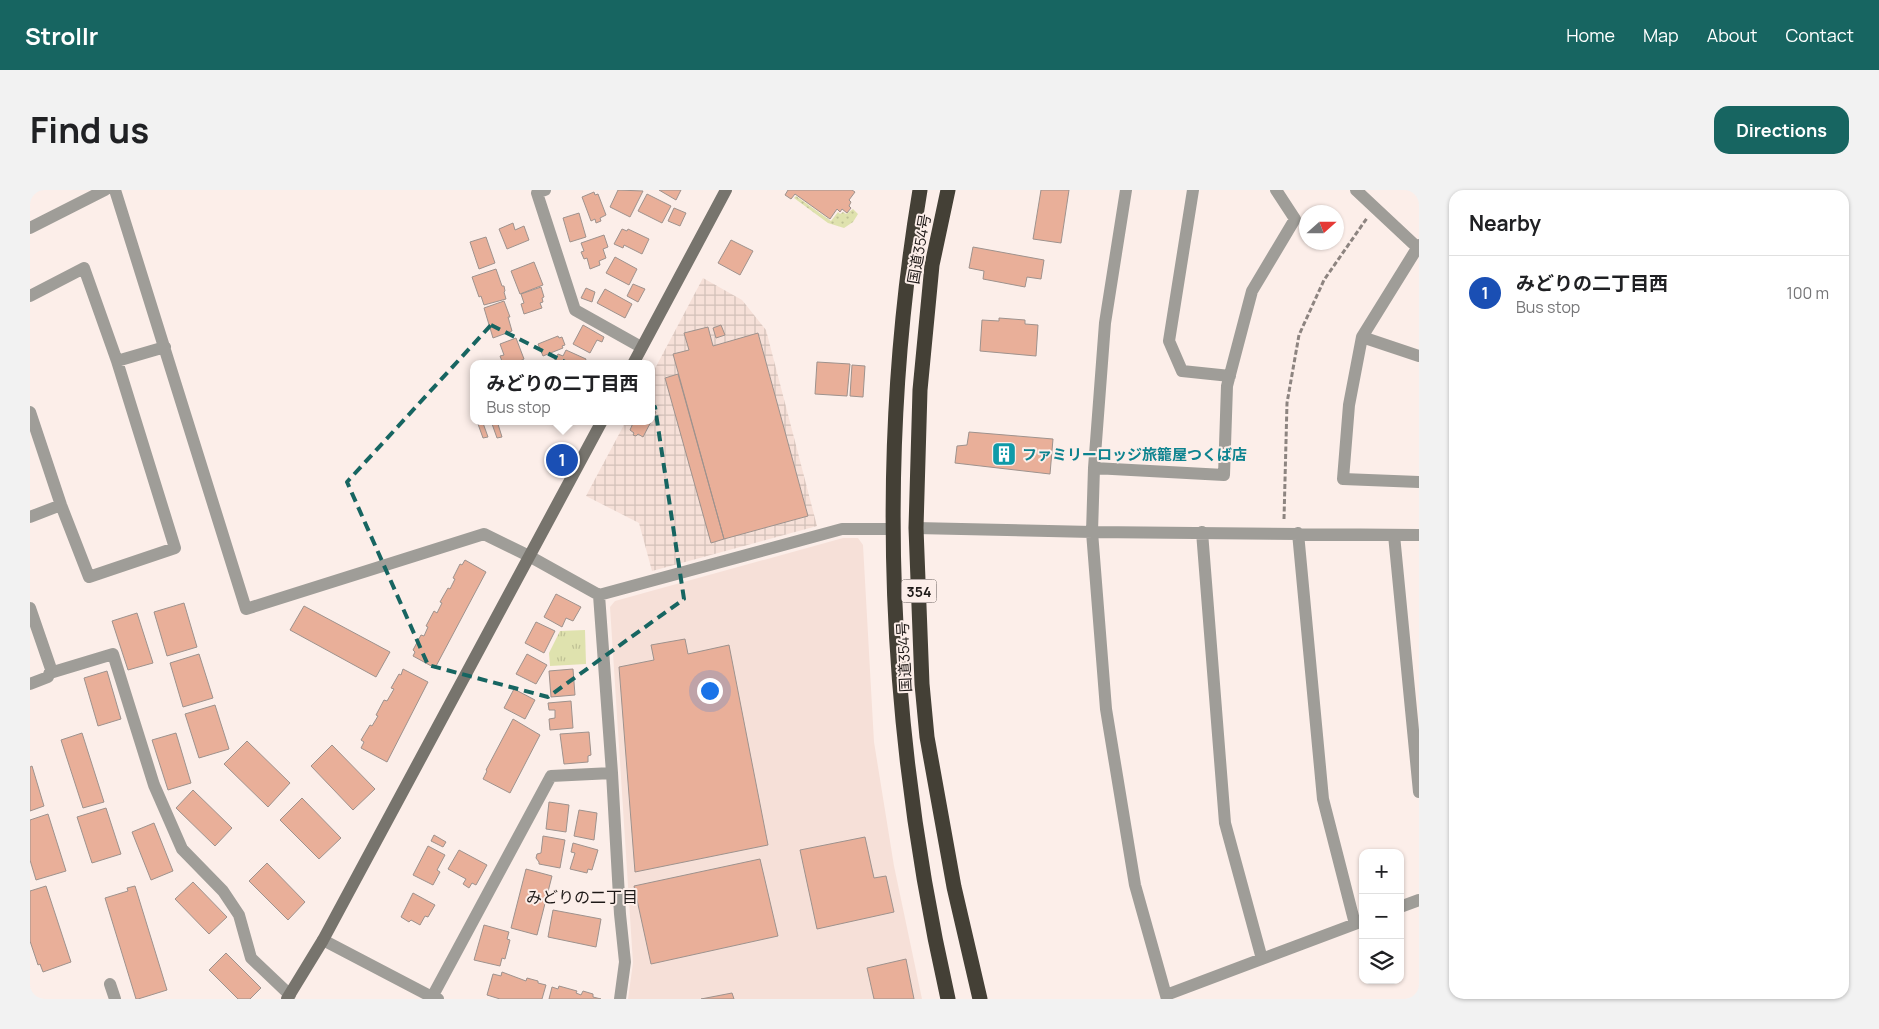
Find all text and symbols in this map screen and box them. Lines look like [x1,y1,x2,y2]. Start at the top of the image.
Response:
text: Strollr [25,19,98,52]
text: Home [1566,23,1615,47]
text: Map [1643,23,1679,47]
text: About [1707,23,1757,47]
text: Contact [1785,23,1854,47]
text: Find us [30,106,149,154]
button: Directions [1714,106,1849,154]
north arrow [1299,205,1344,250]
text: Nearby [1469,209,1541,237]
street label: 国道354号 [903,212,935,286]
text: みどりの二丁目西 [1516,270,1668,296]
text: 1 [1481,282,1489,304]
text: 100 m [1786,282,1829,304]
text: Bus stop [1516,296,1580,318]
popup [470,360,655,425]
text: みどりの二丁目西 [486,370,639,396]
text: Bus stop [486,396,551,418]
pin: 1 [546,441,578,479]
building icon: ファミリーロッジ旅籠屋つくば店 [991,441,1017,467]
place label: ファミリーロッジ旅籠屋つくば店 [1022,444,1247,465]
road number: 354 [902,580,936,602]
street label: 国道354号 [892,621,916,693]
your location [697,678,723,704]
map controls [1359,849,1404,984]
button: + [1359,849,1404,894]
district label: みどりの二丁目 [526,886,638,908]
button: − [1359,894,1404,939]
button: layers [1359,939,1404,984]

